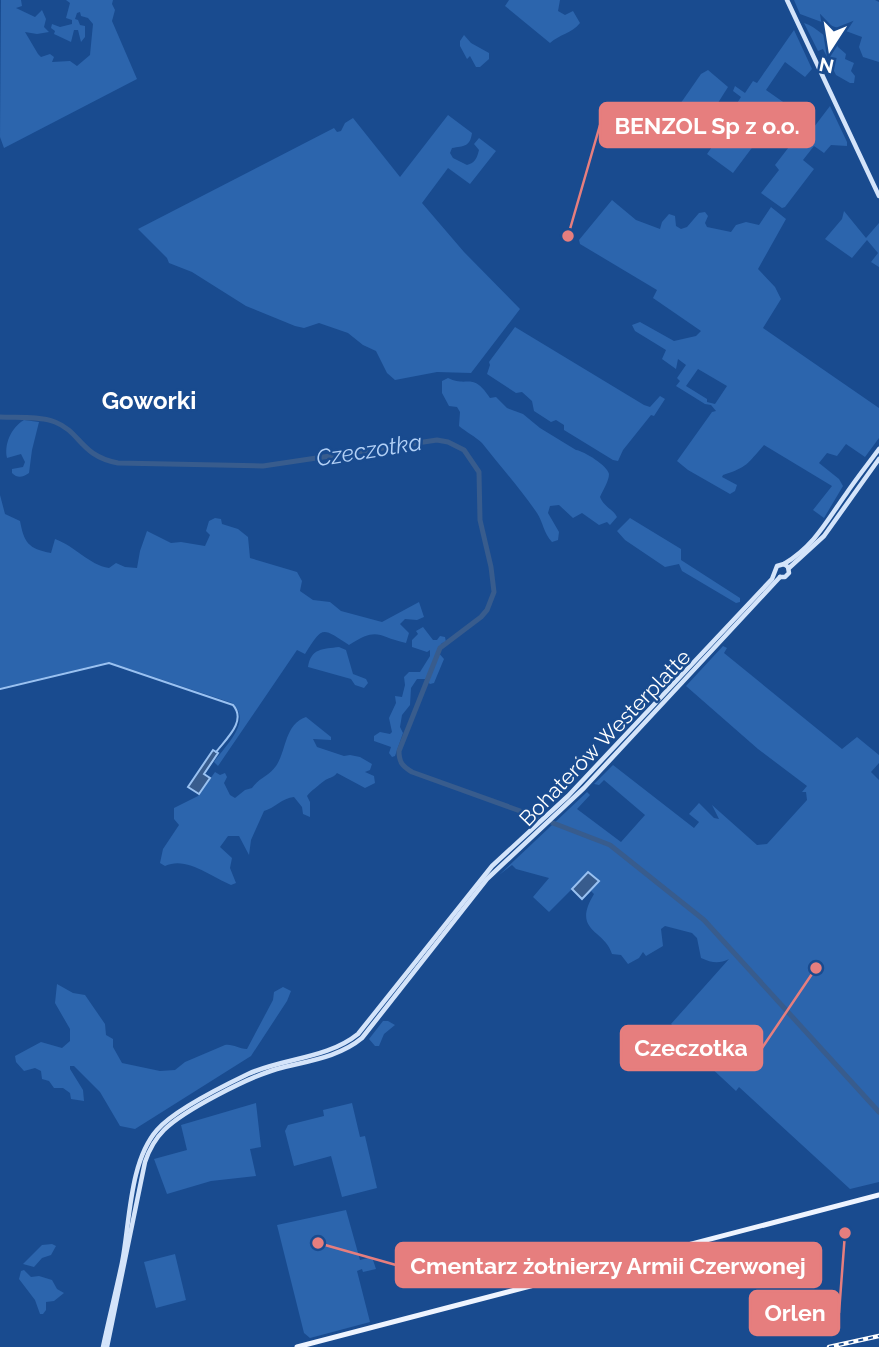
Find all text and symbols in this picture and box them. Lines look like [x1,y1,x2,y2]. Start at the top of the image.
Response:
north arrow [795,14,865,84]
text: N [817,53,836,78]
callout: BENZOL Sp z o.o. [600,103,814,147]
text: BENZOL Sp z o.o. [614,112,800,139]
district label: Goworki [102,386,196,415]
water label: Czeczotka [314,428,424,471]
street label: Bohaterów Westerplatte [514,644,695,831]
callout: Czeczotka [621,1026,762,1070]
text: Czeczotka [634,1034,748,1061]
callout: Cmentarz żołnierzy Armii Czerwonej [396,1243,821,1287]
text: Cmentarz żołnierzy Armii Czerwonej [410,1252,806,1279]
callout: Orlen [750,1291,839,1335]
text: Orlen [764,1299,826,1326]

